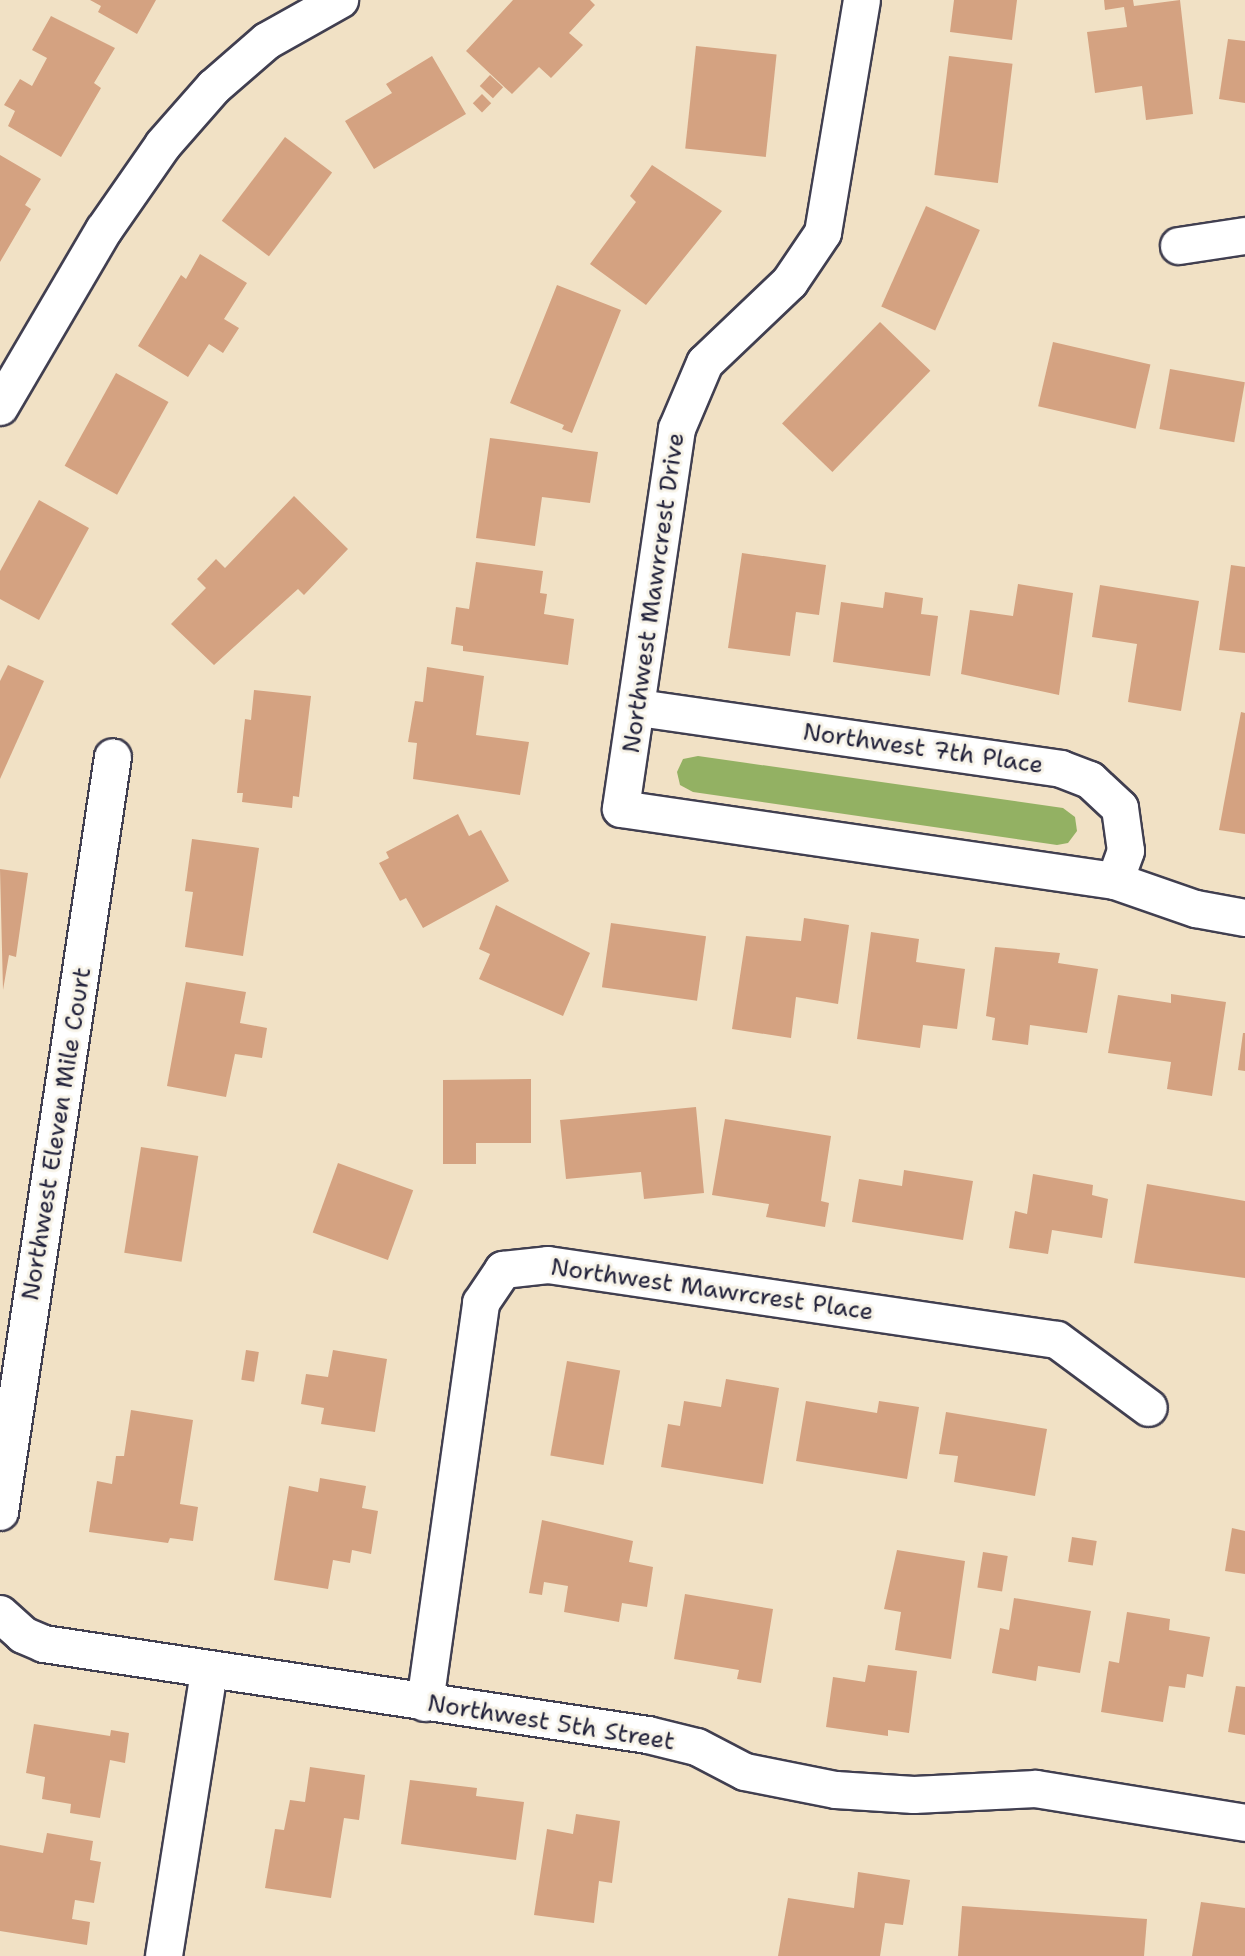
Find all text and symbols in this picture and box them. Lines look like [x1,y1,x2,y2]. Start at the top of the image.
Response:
street label: Northwest Mawrcrest Drive [617,431,691,755]
street label: Northwest 7th Place [801,718,1045,780]
street label: Northwest Eleven Mile Court [16,965,98,1303]
street label: Northwest Mawrcrest Place [549,1253,875,1327]
street label: Northwest 5th Street [425,1689,677,1757]

